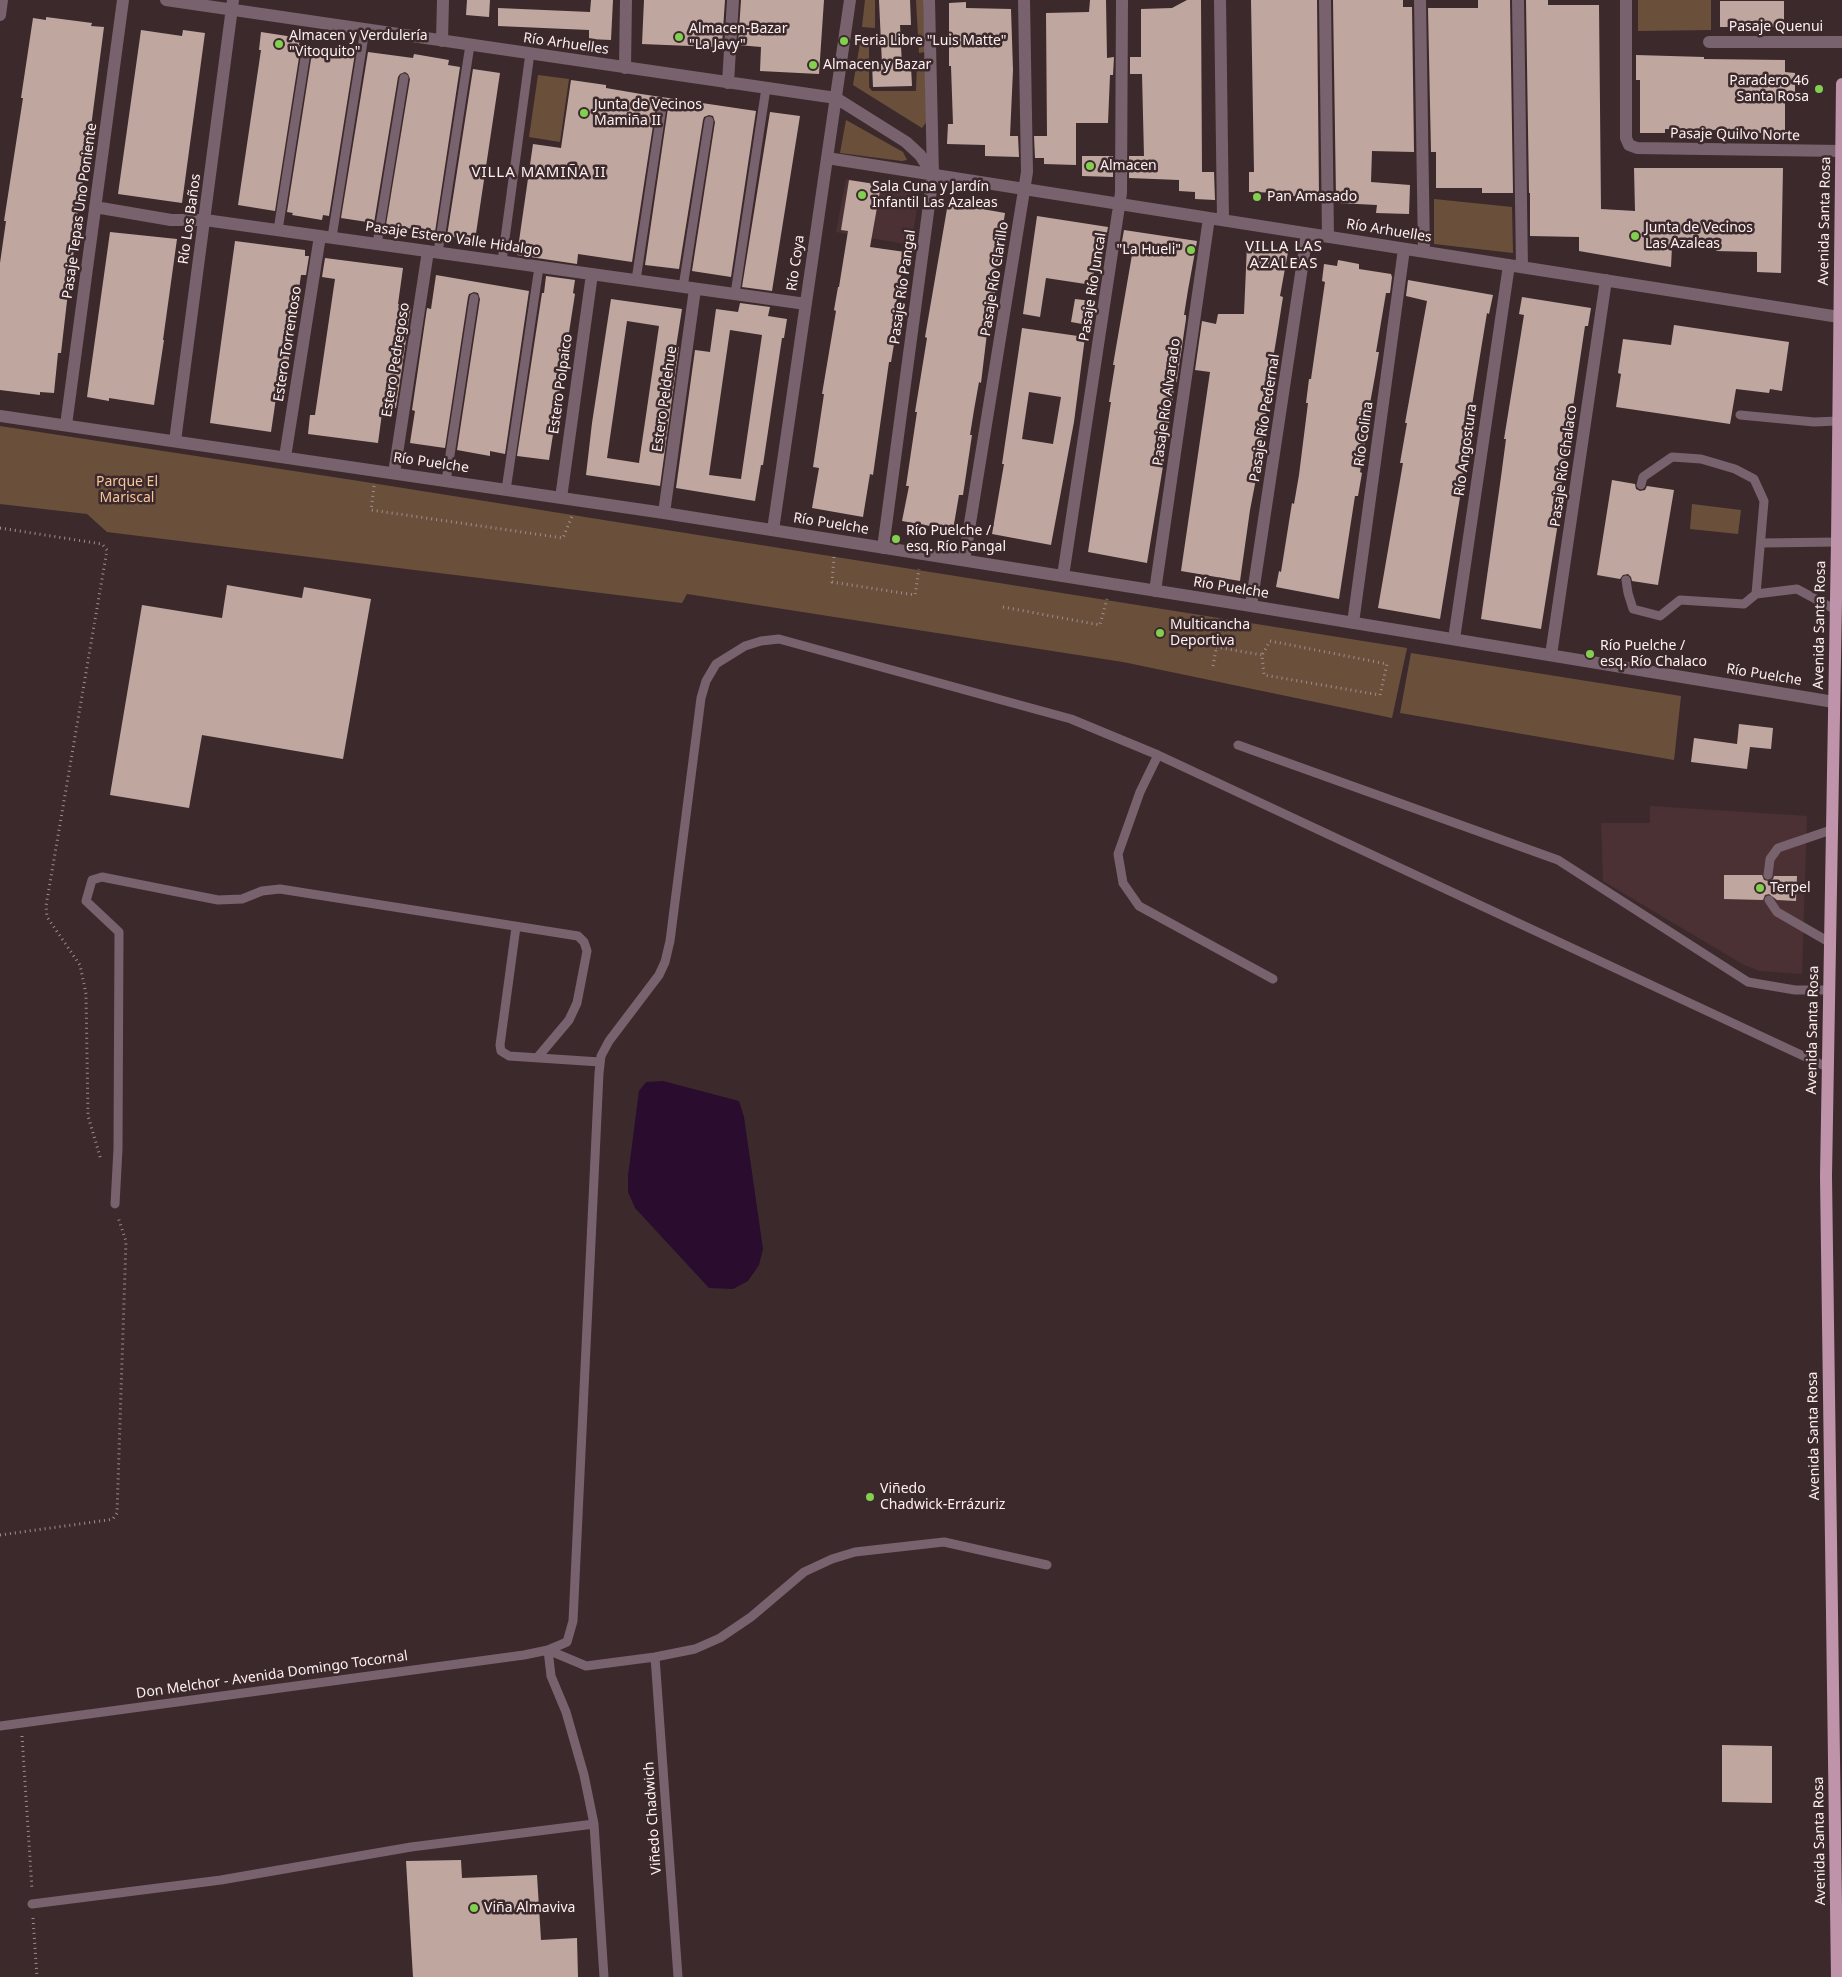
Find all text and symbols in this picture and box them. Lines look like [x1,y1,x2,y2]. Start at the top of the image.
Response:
street label: Pasaje Quenui [1729,19,1823,35]
place label: Almacen-Bazar "La Javy" [689,21,787,54]
place label: Almacen y Verdulería "Vitoquito" [289,28,428,60]
street label: Río Arhuelles [522,30,610,58]
marker: Almacen-Bazar "La Javy" [673,31,685,43]
place label: Feria Libre "Luis Matte" [854,33,1006,49]
marker: Feria Libre "Luis Matte" [838,35,850,47]
marker: Almacen y Verdulería "Vitoquito" [273,38,285,50]
place label: Almacen y Bazar [823,57,931,73]
marker: Almacen y Bazar [807,59,819,71]
place label: Paradero 46 Santa Rosa [1729,73,1809,105]
marker: Paradero 46 Santa Rosa [1813,83,1825,95]
place label: Junta de Vecinos Mamiña II [594,97,702,130]
marker: Junta de Vecinos Mamiña II [578,107,590,119]
street label: Pasaje Tepas Uno Poniente [59,122,101,300]
street label: Pasaje Quilvo Norte [1670,125,1800,145]
street label: Avenida Santa Rosa [1815,156,1835,286]
place label: Almacen [1100,158,1157,174]
marker: Almacen [1084,160,1096,172]
district label: VILLA MAMIÑA II [470,164,608,182]
street label: Río Los Baños [175,173,205,265]
place label: Sala Cuna y Jardín Infantil Las Azaleas [872,179,998,212]
marker: Sala Cuna y Jardín Infantil Las Azaleas [856,189,868,201]
place label: Pan Amasado [1267,189,1357,205]
marker: Pan Amasado [1251,191,1263,203]
street label: Río Arhuelles [1345,216,1433,246]
street label: Pasaje Estero Valle Hidalgo [364,218,542,260]
street label: Pasaje Río Clarillo [978,220,1012,338]
place label: Junta de Vecinos Las Azaleas [1645,220,1753,252]
street label: Pasaje Río Pangal [887,229,919,345]
marker: Junta de Vecinos Las Azaleas [1629,230,1641,242]
street label: Pasaje Río Juncal [1076,231,1110,343]
street label: Río Coya [784,234,808,292]
district label: VILLA LAS AZALEAS [1244,238,1324,273]
place label: "La Hueli" [1117,242,1181,258]
marker: "La Hueli" [1185,244,1197,256]
street label: Estero Torrentoso [271,285,305,403]
street label: Estero Pedregoso [379,302,413,418]
street label: Estero Polpaico [546,333,576,435]
street label: Pasaje Río Alvarado [1150,337,1184,467]
street label: Estero Peldehue [649,345,681,453]
street label: Pasaje Río Pedernal [1247,353,1283,483]
street label: Río Colina [1351,400,1377,468]
street label: Río Angostura [1451,403,1481,497]
street label: Pasaje Río Chalaco [1547,404,1581,528]
street label: Río Puelche [392,449,470,477]
park label: Parque El Mariscal [96,474,158,507]
street label: Río Puelche [792,510,870,538]
place label: Río Puelche / esq. Río Pangal [906,523,1006,556]
marker: Río Puelche / esq. Río Pangal [890,533,902,545]
street label: Avenida Santa Rosa [1810,560,1830,690]
street label: Río Puelche [1192,574,1270,602]
place label: Multicancha Deportiva [1170,617,1250,650]
marker: Multicancha Deportiva [1154,627,1166,639]
place label: Río Puelche / esq. Río Chalaco [1600,638,1707,670]
marker: Río Puelche / esq. Río Chalaco [1584,648,1596,660]
street label: Río Puelche [1725,661,1803,689]
place label: Terpel [1770,880,1811,896]
marker: Terpel [1754,882,1766,894]
street label: Avenida Santa Rosa [1803,965,1823,1095]
street label: Avenida Santa Rosa [1804,1371,1824,1501]
place label: Viñedo Chadwick-Errázuriz [880,1481,1005,1514]
marker: Viñedo Chadwick-Errázuriz [864,1491,876,1503]
street label: Don Melchor - Avenida Domingo Tocornal [135,1648,409,1702]
street label: Viñedo Chadwich [641,1761,665,1875]
street label: Avenida Santa Rosa [1810,1776,1830,1906]
place label: Viña Almaviva [484,1900,575,1916]
marker: Viña Almaviva [468,1902,480,1914]

